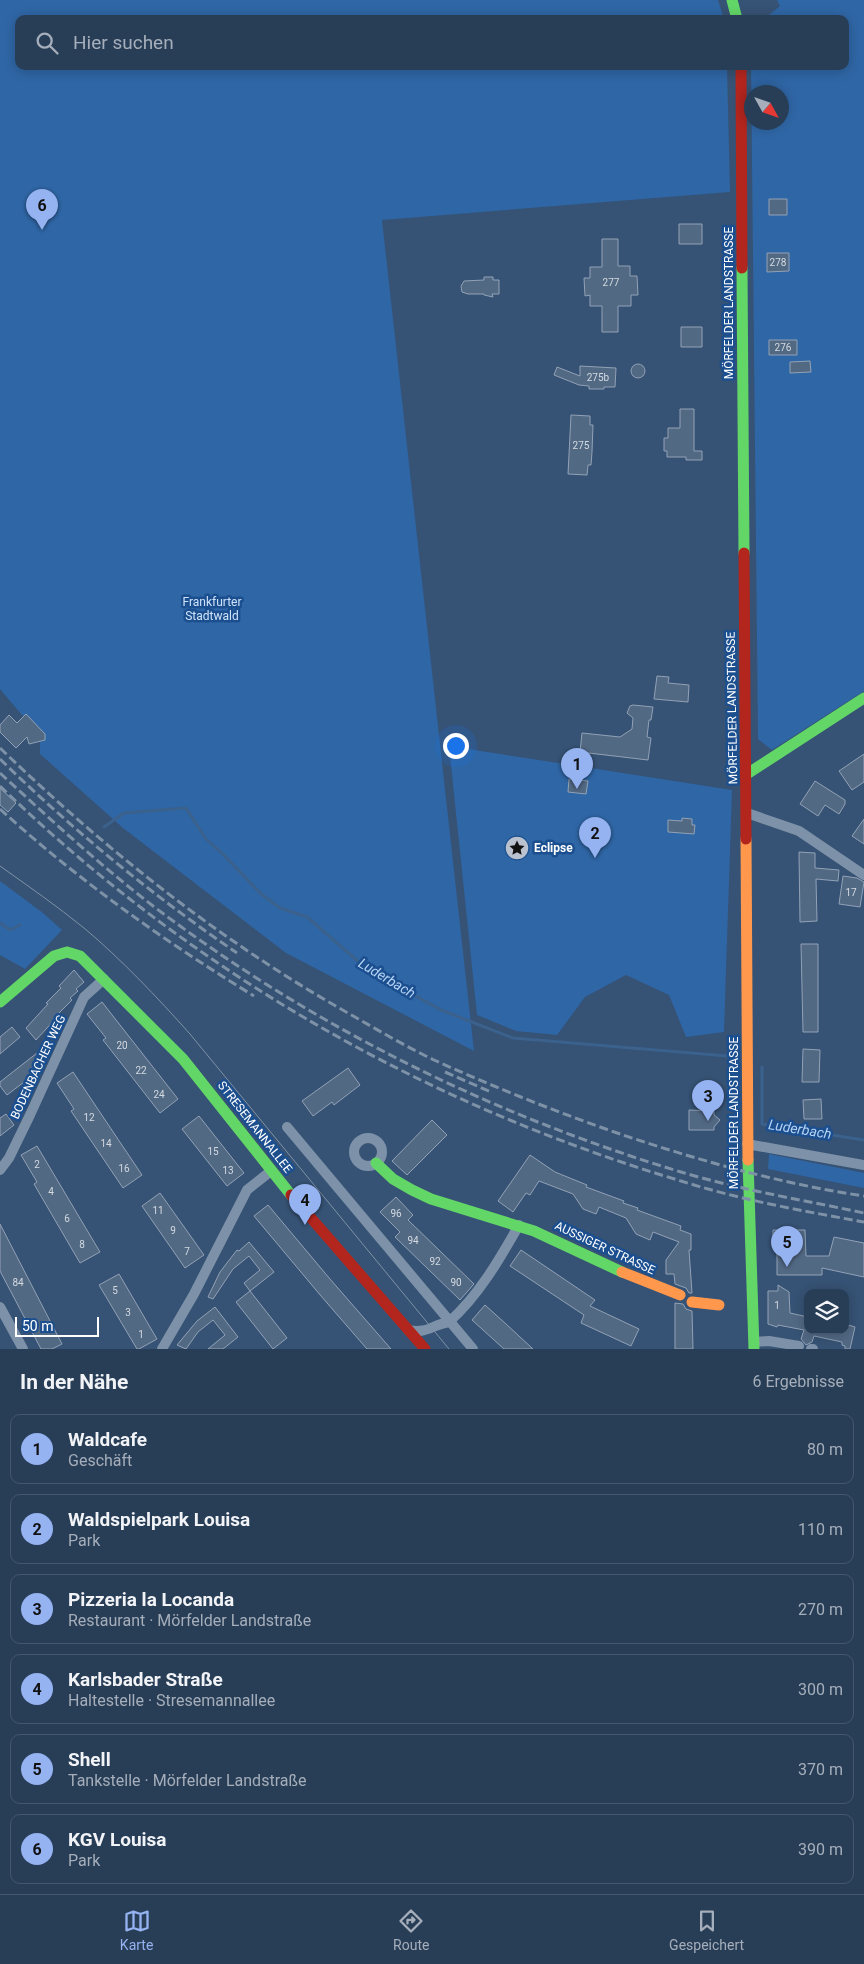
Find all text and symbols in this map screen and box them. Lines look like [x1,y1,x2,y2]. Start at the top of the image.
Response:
search box [15,15,849,70]
icon: search [33,29,61,57]
text: Hier suchen [73,31,174,54]
north arrow [744,85,789,130]
pin: 6 [26,189,58,230]
street label: MÖRFELDER LANDSTRASSE [721,227,736,379]
house number: 278 [770,257,787,268]
house number: 277 [603,277,620,288]
house number: 276 [775,342,792,353]
house number: 275b [587,372,610,383]
house number: 275 [573,440,590,451]
park label: Frankfurter Stadtwald [182,595,242,623]
street label: MÖRFELDER LANDSTRASSE [723,631,740,784]
your location [443,733,469,759]
pin: 1 [561,748,593,789]
pin: 2 [579,817,611,858]
place icon: Eclipse [504,835,530,861]
place label: Eclipse [534,841,573,855]
house number: 17 [845,887,857,898]
water label: Luderbach [356,955,418,1001]
street label: BODENBACHER WEG [8,1013,68,1121]
street label: MÖRFELDER LANDSTRASSE [726,1037,741,1189]
house number: 20 [116,1040,128,1051]
house number: 22 [135,1065,147,1076]
street label: STRESEMANNALLEE [215,1078,295,1176]
pin: 3 [692,1080,724,1121]
house number: 24 [153,1089,165,1100]
house number: 12 [83,1112,95,1123]
water label: Luderbach [767,1116,833,1142]
house number: 14 [100,1138,112,1149]
house number: 15 [207,1146,219,1157]
house number: 2 [34,1159,40,1170]
house number: 16 [118,1163,130,1174]
house number: 13 [222,1165,234,1176]
pin: 4 [289,1184,321,1225]
house number: 4 [48,1186,54,1197]
house number: 11 [152,1205,164,1216]
house number: 96 [390,1208,402,1219]
house number: 6 [64,1213,70,1224]
street label: AUSSIGER STRASSE [553,1219,657,1277]
house number: 9 [170,1225,176,1236]
pin: 5 [771,1226,803,1267]
house number: 94 [407,1235,419,1246]
house number: 8 [79,1239,85,1250]
house number: 7 [184,1246,190,1257]
house number: 92 [429,1256,441,1267]
house number: 84 [12,1277,24,1288]
house number: 90 [450,1277,462,1288]
house number: 5 [112,1285,118,1296]
map controls [804,1289,849,1334]
button: layers [804,1289,849,1334]
house number: 1 [774,1300,780,1311]
house number: 3 [125,1307,131,1318]
scale bar [15,1314,99,1337]
text: 50 m [22,1318,54,1334]
house number: 1 [138,1329,144,1340]
text: In der Nähe [20,1370,128,1394]
text: 6 Ergebnisse [752,1372,844,1391]
text: Waldcafe [68,1428,147,1451]
text: 1 [32,1440,42,1459]
text: 80 m [807,1440,843,1459]
text: Geschäft [68,1451,132,1470]
text: Waldspielpark Louisa [68,1508,250,1531]
text: 2 [32,1520,42,1539]
text: 110 m [798,1520,843,1539]
text: Park [68,1531,100,1550]
text: Pizzeria la Locanda [68,1588,234,1611]
text: 3 [32,1600,42,1619]
text: 270 m [798,1600,843,1619]
text: Restaurant · Mörfelder Landstraße [68,1611,311,1630]
text: Karlsbader Straße [68,1668,223,1691]
text: 4 [32,1680,42,1699]
text: 300 m [798,1680,843,1699]
text: Haltestelle · Stresemannallee [68,1691,275,1710]
text: Shell [68,1748,111,1771]
text: 5 [32,1760,42,1779]
text: 370 m [798,1760,843,1779]
text: Tankstelle · Mörfelder Landstraße [68,1771,306,1790]
text: KGV Louisa [68,1828,166,1851]
text: 6 [32,1840,42,1859]
text: 390 m [798,1840,843,1859]
text: Park [68,1851,100,1870]
tab: Karte [120,1907,153,1953]
tab: Route [393,1907,429,1953]
tab: Gespeichert [669,1907,744,1953]

